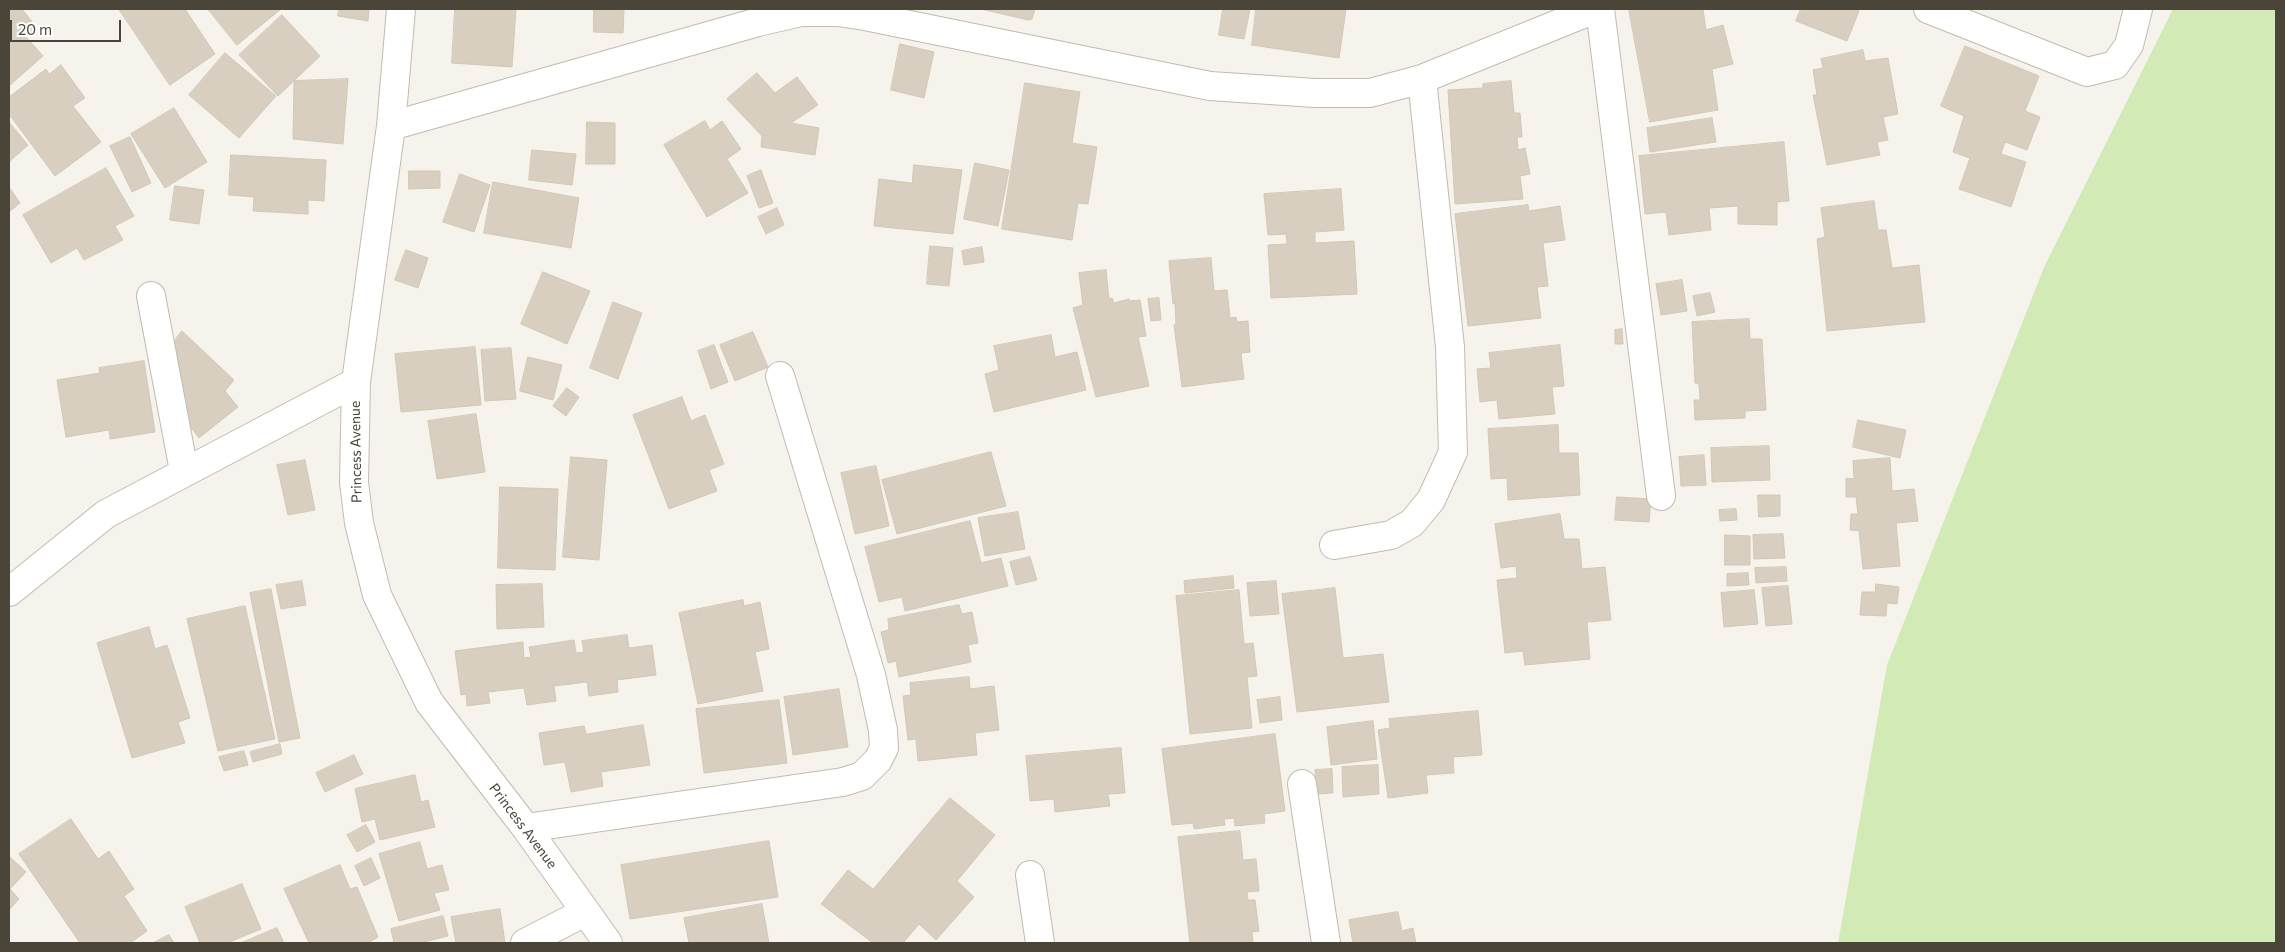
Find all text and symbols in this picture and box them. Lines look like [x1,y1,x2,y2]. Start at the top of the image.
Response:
scale bar [12,10,124,42]
text: 20 m [18,20,52,38]
street label: Princess Avenue [347,401,365,503]
street label: Princess Avenue [485,780,561,872]

